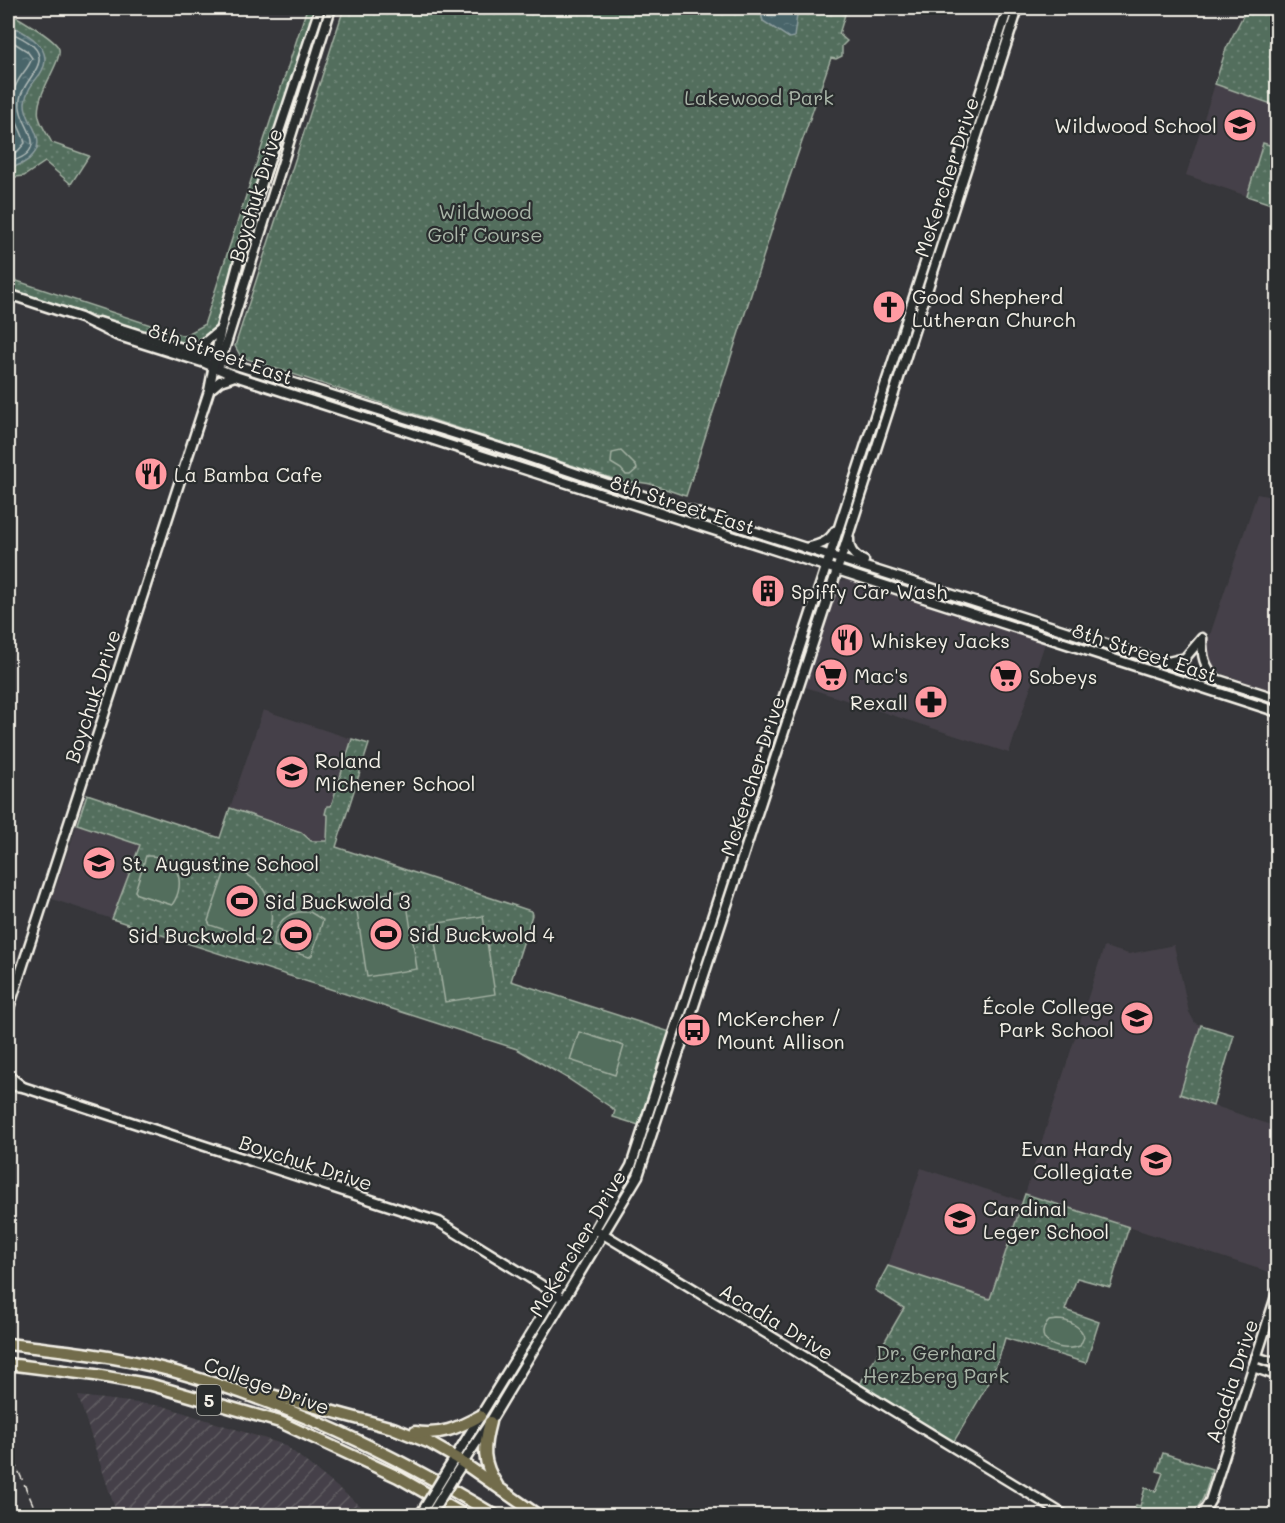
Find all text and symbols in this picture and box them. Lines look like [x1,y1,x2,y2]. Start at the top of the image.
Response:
park label: Lakewood Park [684,84,834,110]
street label: McKercher Drive [908,94,984,260]
school or university icon: Wildwood School [1222,107,1258,143]
place label: Wildwood School [1054,112,1217,138]
street label: Boychuk Drive [222,125,288,265]
park label: Wildwood Golf Course [427,198,543,247]
place label: Good Shepherd Lutheran Church [912,283,1075,332]
church icon: Good Shepherd Lutheran Church [871,289,907,325]
street label: 8th Street East [145,316,297,390]
restaurant icon: La Bamba Cafe [133,456,169,492]
place label: La Bamba Cafe [174,461,323,487]
street label: 8th Street East [607,468,759,540]
building icon: Spiffy Car Wash [750,573,786,609]
place label: Spiffy Car Wash [791,578,947,604]
street label: 8th Street East [1069,616,1221,688]
restaurant icon: Whiskey Jacks [829,622,865,658]
street label: Boychuk Drive [58,626,126,766]
place label: Whiskey Jacks [870,627,1010,653]
supermarket icon: Mac's [813,657,849,693]
supermarket icon: Sobeys [988,658,1024,694]
place label: Mac's [854,662,908,688]
place label: Sobeys [1029,663,1097,689]
pharmacy icon: Rexall [913,684,949,720]
place label: Rexall [850,689,908,715]
street label: McKercher Drive [714,693,790,859]
place label: Roland Michener School [315,747,475,796]
school or university icon: Roland Michener School [274,754,310,790]
school or university icon: St. Augustine School [81,845,117,881]
place label: St. Augustine School [122,850,319,876]
sports icon: Sid Buckwold 3 [224,883,260,919]
place label: Sid Buckwold 3 [265,888,410,914]
sports icon: Sid Buckwold 4 [368,916,404,952]
sports icon: Sid Buckwold 2 [278,917,314,953]
place label: Sid Buckwold 4 [409,921,555,947]
place label: Sid Buckwold 2 [128,922,273,948]
place label: École College Park School [983,993,1114,1042]
school or university icon: École College Park School [1119,1000,1155,1036]
place label: McKercher / Mount Allison [717,1005,845,1054]
bus stop icon: McKercher / Mount Allison [676,1012,712,1048]
street label: Boychuk Drive [236,1128,376,1196]
place label: Evan Hardy Collegiate [1021,1135,1133,1184]
school or university icon: Evan Hardy Collegiate [1138,1142,1174,1178]
street label: McKercher Drive [523,1165,631,1321]
place label: Cardinal Leger School [983,1195,1109,1244]
school or university icon: Cardinal Leger School [942,1201,978,1237]
street label: Acadia Drive [715,1277,839,1365]
street label: Acadia Drive [1199,1316,1263,1446]
park label: Dr. Gerhard Herzberg Park [863,1339,1009,1388]
street label: College Drive [201,1350,333,1420]
road number: 5 [197,1385,221,1415]

